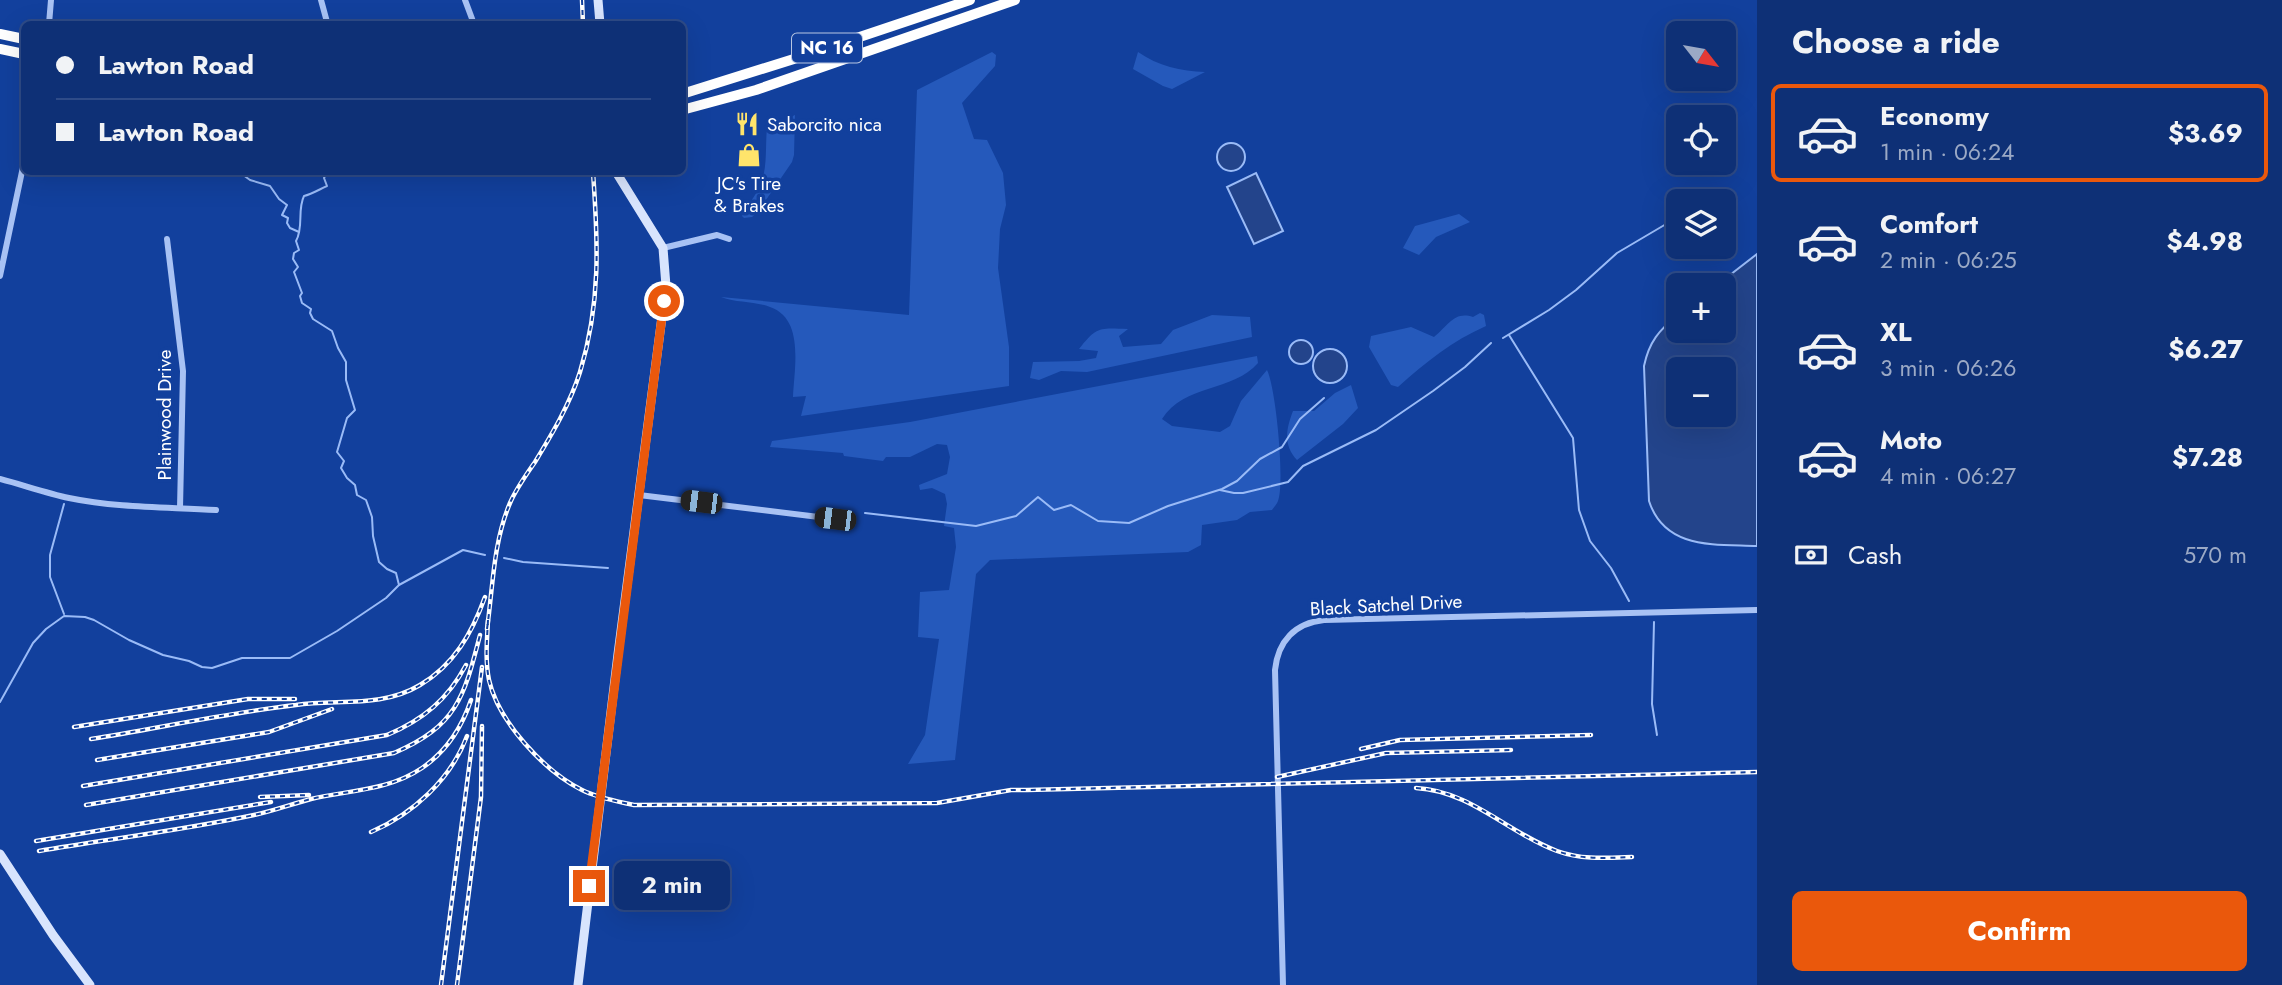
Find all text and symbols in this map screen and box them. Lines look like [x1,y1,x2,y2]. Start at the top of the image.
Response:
text: Choose a ride [1792,19,2000,65]
north arrow [1666,21,1736,91]
map controls [1666,21,1736,427]
road number: NC 16 [792,33,862,62]
text: Lawton Road [98,46,254,84]
text: Economy [1880,97,1989,135]
icon: car [1796,102,1859,165]
button: locate [1666,105,1736,175]
restaurant icon: Saborcito nica [733,110,761,138]
place label: Saborcito nica [767,111,882,138]
text: Lawton Road [98,113,254,151]
text: $3.69 [2168,114,2243,152]
text: 1 min · 06:24 [1880,135,2014,169]
shop icon: JC's Tire & Brakes [735,141,763,169]
place label: JC's Tire & Brakes [714,170,784,219]
button: layers [1666,189,1736,259]
text: Comfort [1880,205,1978,243]
icon: car [1796,210,1859,273]
text: $4.98 [2167,222,2243,260]
text: 2 min · 06:25 [1880,243,2017,277]
button: + [1666,273,1736,343]
route start [648,285,680,317]
text: XL [1880,313,1912,351]
icon: car [1796,318,1859,381]
text: $6.27 [2168,330,2243,368]
street label: Plainwood Drive [151,349,178,480]
text: 3 min · 06:26 [1880,351,2016,385]
button: − [1666,357,1736,427]
text: Moto [1880,421,1942,459]
icon: car [1796,426,1859,489]
text: $7.28 [2172,438,2243,476]
text: 4 min · 06:27 [1880,459,2016,493]
car [679,489,724,515]
car [813,506,858,532]
icon: cash [1792,536,1830,574]
text: Cash [1848,536,1902,574]
text: 570 m [2183,538,2247,572]
street label: Black Satchel Drive [1309,588,1463,622]
callout: 2 min [614,862,729,910]
text: 2 min [642,868,702,902]
route end [573,870,605,902]
button: Confirm [1792,891,2247,971]

